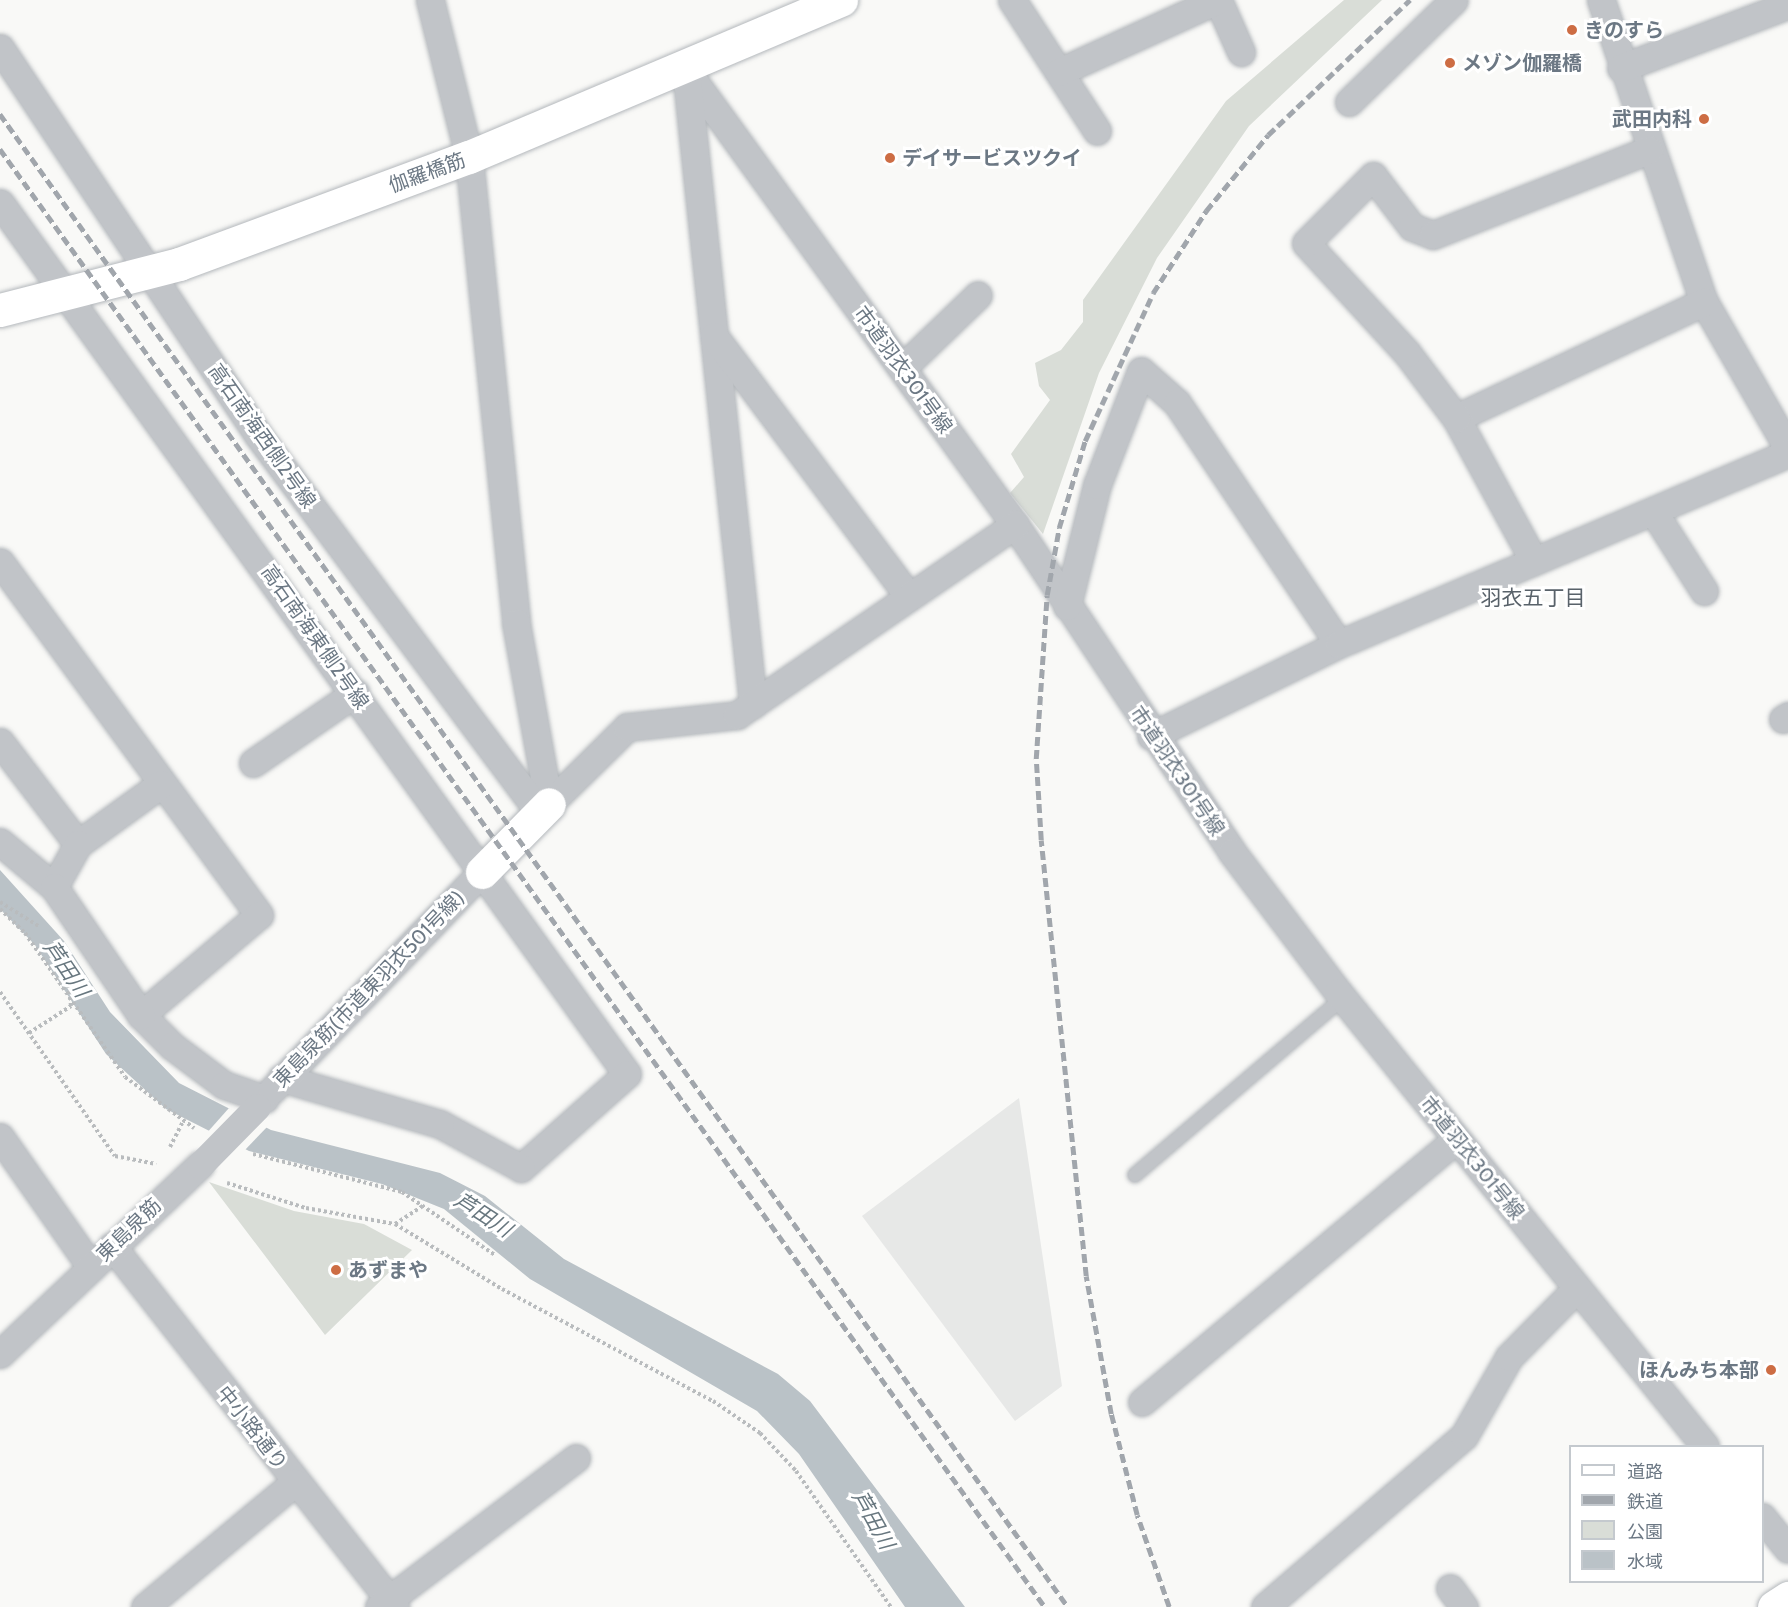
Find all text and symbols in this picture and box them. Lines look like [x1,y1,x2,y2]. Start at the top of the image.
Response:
place label: きのすら [1584,18,1664,42]
marker: きのすら [1565,23,1579,37]
place label: メゾン伽羅橋 [1462,51,1582,75]
marker: メゾン伽羅橋 [1443,56,1457,70]
place label: 武田内科 [1612,107,1692,131]
marker: 武田内科 [1697,112,1711,126]
place label: デイサービスツクイ [902,146,1082,170]
street label: 伽羅橋筋 [385,148,469,198]
marker: デイサービスツクイ [883,151,897,165]
street label: 市道羽衣301号線 [849,302,957,438]
street label: 高石南海西側2号線 [203,359,321,513]
street label: 高石南海東側2号線 [256,560,374,714]
district label: 羽衣五丁目 [1481,585,1585,611]
street label: 市道羽衣301号線 [1125,702,1229,840]
street label: 東島泉筋(市道東羽衣501号線) [269,886,469,1092]
water label: 芦田川 [38,936,94,1002]
street label: 市道羽衣301号線 [1415,1092,1529,1224]
water label: 芦田川 [450,1187,516,1243]
street label: 東島泉筋 [92,1194,166,1266]
place label: あずまや [348,1258,428,1282]
marker: あずまや [329,1263,343,1277]
place label: ほんみち本部 [1639,1358,1759,1382]
marker: ほんみち本部 [1764,1363,1778,1377]
street label: 中小路通り [212,1381,292,1475]
legend [1569,1445,1764,1583]
text: 道路 [1627,1461,1663,1483]
water label: 芦田川 [847,1486,899,1554]
text: 鉄道 [1627,1491,1663,1513]
text: 公園 [1627,1521,1663,1543]
text: 水域 [1627,1551,1663,1573]

